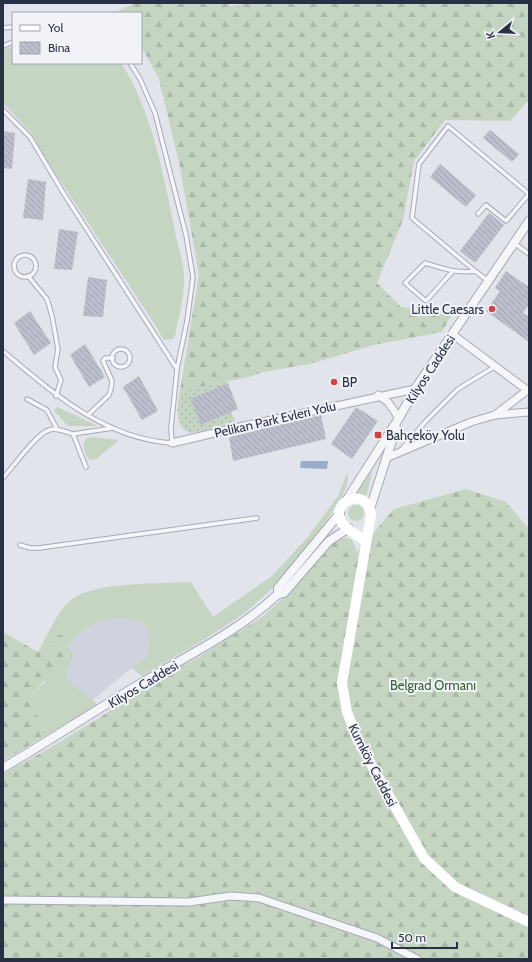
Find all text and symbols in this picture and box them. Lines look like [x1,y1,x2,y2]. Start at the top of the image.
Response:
legend [12,12,142,64]
north arrow [480,12,520,52]
text: Yol [47,20,63,35]
text: K [483,30,498,41]
text: Bina [48,40,70,55]
place label: Little Caesars [411,301,485,317]
marker: Little Caesars [487,304,497,314]
street label: Kilyos Caddesi [402,332,458,406]
place label: BP [342,374,358,390]
marker: BP [329,377,339,387]
street label: Pelikan Park Evleri Yolu [213,397,338,441]
place label: Bahçeköy Yolu [386,427,465,443]
marker: Bahçeköy Yolu [373,430,383,440]
street label: Kilyos Caddesi [105,657,181,711]
park label: Belgrad Ormanı [390,677,476,693]
street label: Kumköy Caddesi [345,721,401,809]
scale bar [392,924,457,950]
text: 50 m [398,930,426,945]

